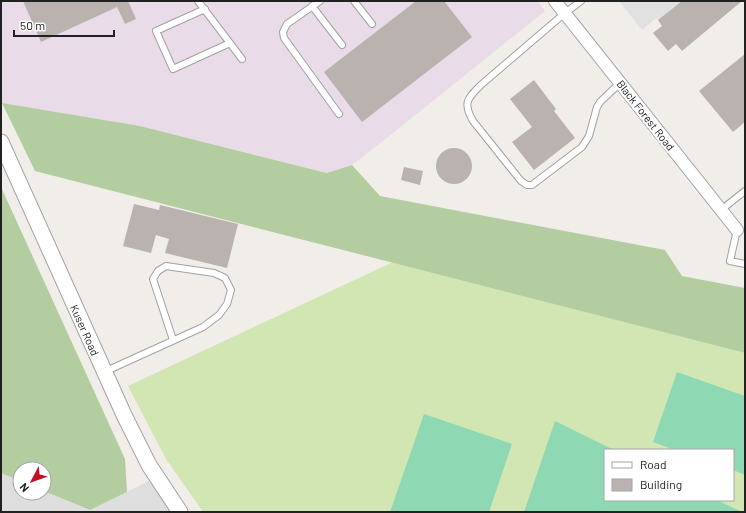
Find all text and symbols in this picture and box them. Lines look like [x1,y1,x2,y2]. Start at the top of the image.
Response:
scale bar [14,12,114,38]
text: 50 m [20,18,45,32]
street label: Black Forest Road [614,77,678,153]
street label: Kuser Road [68,303,102,357]
legend [604,449,734,501]
text: Road [640,457,667,471]
north arrow [12,461,52,501]
text: Building [640,477,682,491]
text: N [17,481,31,495]

